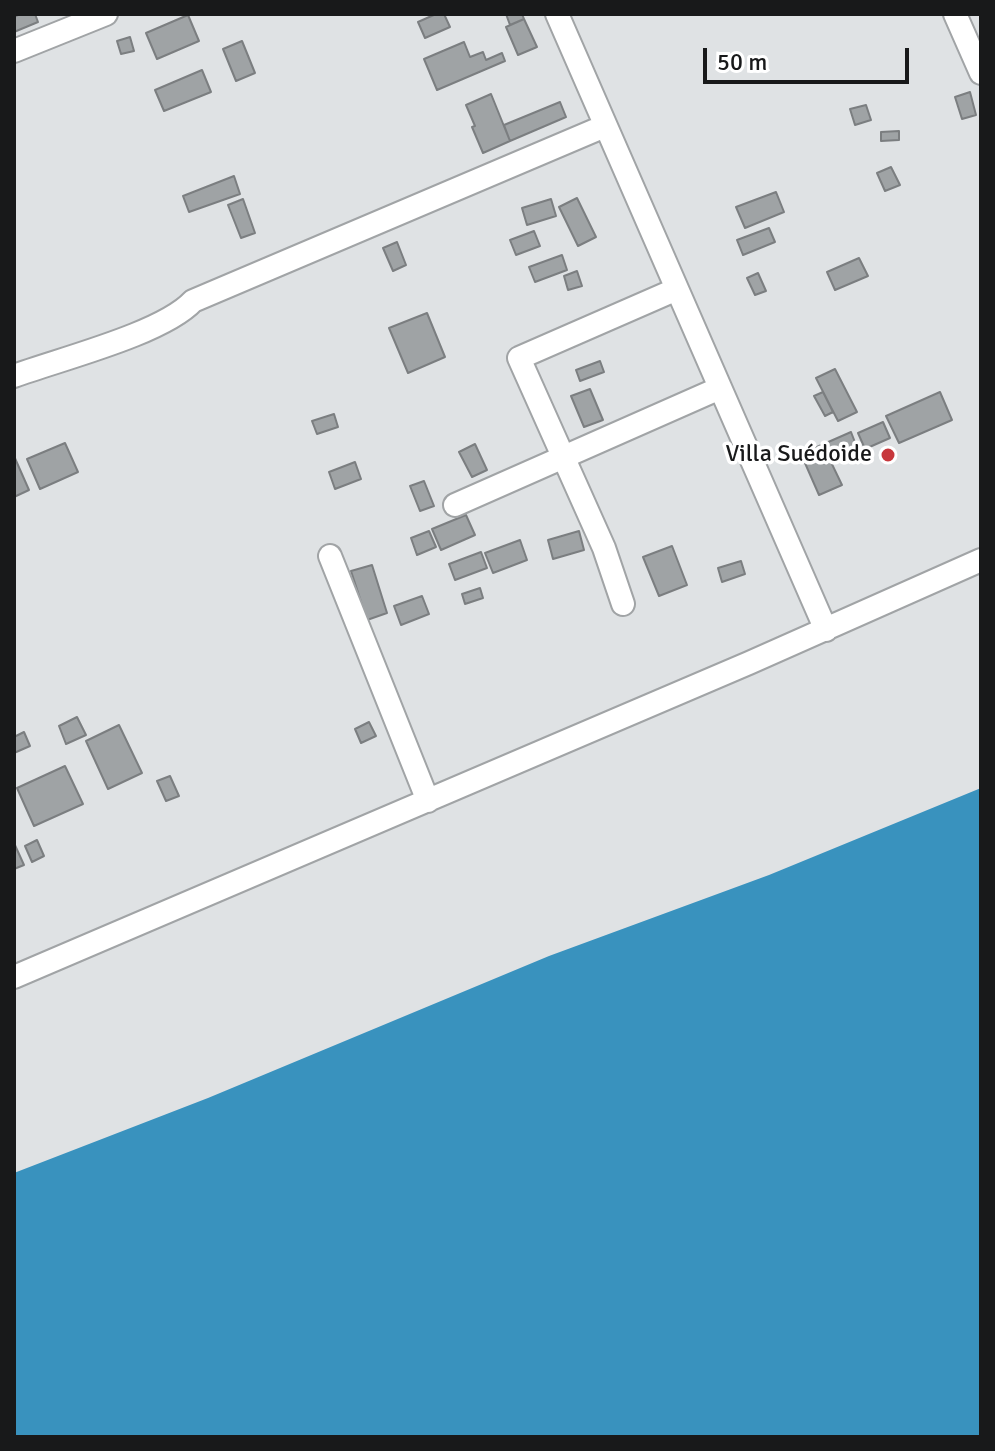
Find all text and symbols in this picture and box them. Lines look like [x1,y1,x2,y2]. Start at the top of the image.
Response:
scale bar [707,32,913,82]
text: 50 m [717,47,767,77]
place label: Villa Suédoide [726,441,872,469]
marker: Villa Suédoide [879,446,897,464]

